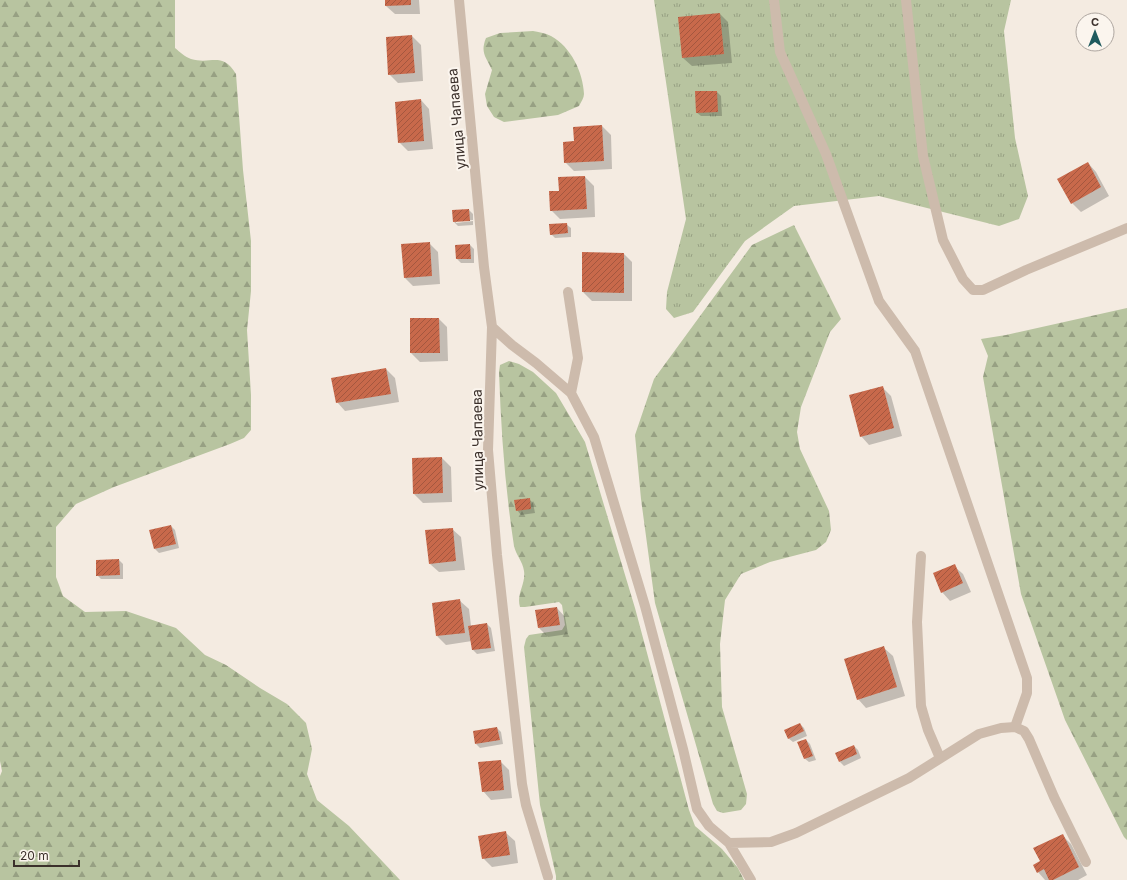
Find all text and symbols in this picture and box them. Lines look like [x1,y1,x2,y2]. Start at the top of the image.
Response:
north arrow [1075,12,1115,52]
text: С [1091,15,1099,29]
street label: улица Чапаева [443,68,469,170]
street label: улица Чапаева [468,389,486,491]
scale bar [14,842,79,868]
text: 20 m [20,848,49,863]

